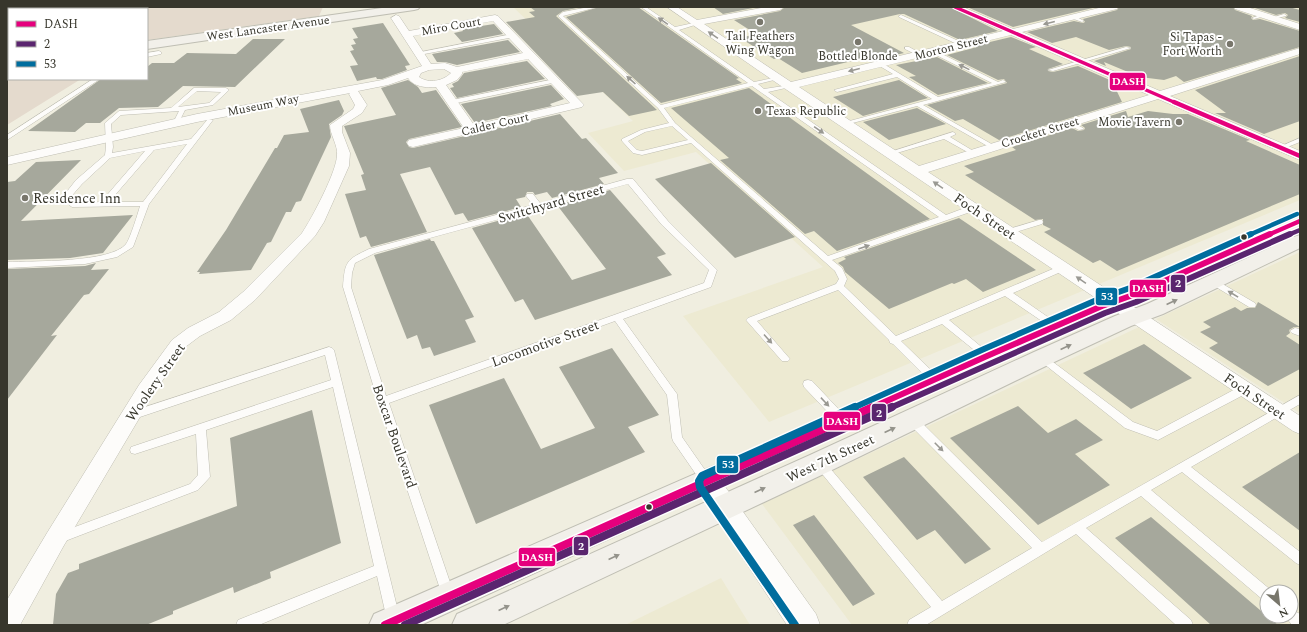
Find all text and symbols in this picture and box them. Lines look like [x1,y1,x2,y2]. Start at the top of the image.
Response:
legend [8,8,148,80]
street label: West Lancaster Avenue [205,10,331,47]
street label: Miro Court [420,12,483,41]
text: DASH [44,15,78,34]
one-way arrow [658,17,669,25]
marker: Tail Feathers Wing Wagon [755,17,765,27]
one-way arrow [1042,20,1054,26]
place label: Tail Feathers Wing Wagon [725,27,795,60]
place label: Si Tapas - Fort Worth [1162,28,1222,61]
street label: Morton Street [912,29,990,66]
one-way arrow [708,32,719,39]
text: 2 [44,35,50,54]
marker: Bottled Blonde [853,37,863,47]
marker: Si Tapas - Fort Worth [1225,39,1235,49]
place label: Bottled Blonde [818,47,898,66]
text: 53 [44,55,56,74]
one-way arrow [958,64,970,70]
one-way arrow [848,67,860,73]
line badge: DASH [1109,72,1146,91]
text: DASH [1112,73,1144,90]
one-way arrow [626,75,636,85]
street label: Museum Way [226,89,302,122]
place label: Texas Republic [766,102,846,121]
marker: Texas Republic [753,106,763,116]
street label: Calder Court [459,107,531,142]
street label: Crockett Street [999,112,1082,153]
place label: Movie Tavern [1098,113,1171,132]
marker: Movie Tavern [1174,117,1184,127]
one-way arrow [814,126,824,134]
street label: Switchyard Street [496,178,607,229]
one-way arrow [933,181,943,189]
place label: Residence Inn [33,188,121,209]
street label: Foch Street [949,188,1020,245]
marker: Residence Inn [20,193,30,203]
unlabelled marker [1239,232,1249,242]
one-way arrow [858,243,870,249]
line badge: 2 [1170,274,1186,293]
text: 2 [1175,275,1181,292]
one-way arrow [1076,276,1087,284]
line badge: DASH [1129,279,1167,298]
text: DASH [1132,280,1164,297]
line badge: 53 [1095,287,1118,306]
text: 53 [1101,288,1113,305]
one-way arrow [1227,290,1239,297]
one-way arrow [1166,299,1178,305]
street label: Locomotive Street [488,314,602,373]
one-way arrow [763,335,772,344]
street label: Woolery Street [120,339,190,426]
one-way arrow [1061,344,1072,350]
street label: Foch Street [1219,368,1290,425]
street label: Boxcar Boulevard [367,381,422,491]
one-way arrow [821,397,830,407]
line badge: 2 [871,403,887,422]
text: 2 [876,405,882,422]
line badge: DASH [823,411,861,431]
text: DASH [826,413,858,430]
one-way arrow [885,427,896,433]
street label: West 7th Street [783,429,878,488]
one-way arrow [935,442,944,452]
line badge: 53 [716,455,739,474]
text: 53 [722,456,734,473]
one-way arrow [754,487,765,493]
unlabelled marker [644,502,654,512]
line badge: 2 [573,536,589,556]
text: 2 [578,538,584,555]
line badge: DASH [518,547,556,567]
text: DASH [521,549,553,566]
one-way arrow [608,554,619,560]
north arrow [1259,584,1299,624]
text: N [1275,603,1291,622]
one-way arrow [498,605,510,611]

